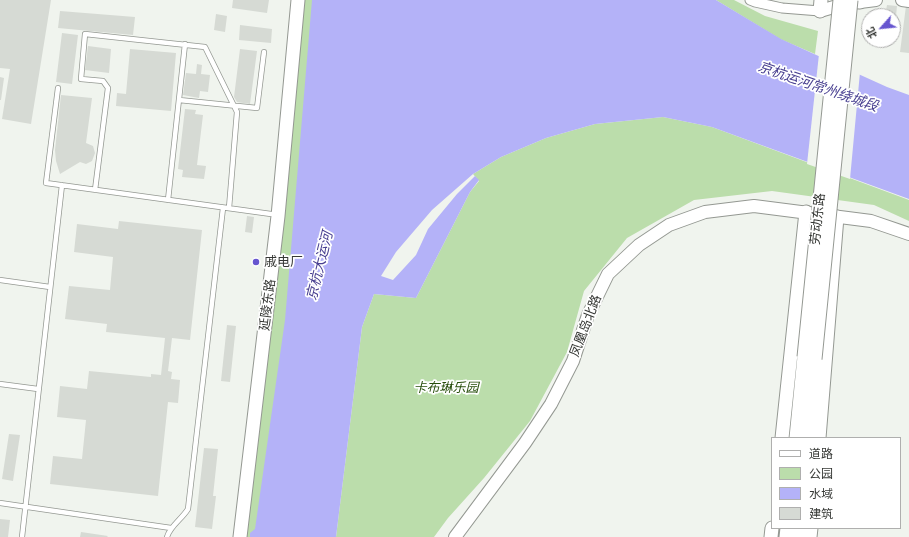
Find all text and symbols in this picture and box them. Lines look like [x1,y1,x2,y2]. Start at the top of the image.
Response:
north arrow [861,8,901,48]
text: 北 [862,25,880,42]
water label: 京杭运河常州绕城段 [756,59,880,115]
street label: 劳动东路 [808,192,828,246]
water label: 京杭大运河 [303,230,337,302]
place label: 戚电厂 [264,254,303,270]
marker: 戚电厂 [251,257,261,267]
street label: 延陵东路 [257,278,279,332]
street label: 凤凰岛北路 [567,293,605,359]
park label: 卡布琳乐园 [414,380,478,396]
legend [771,437,901,529]
text: 道路 [809,445,833,462]
text: 公园 [809,465,833,482]
text: 水域 [809,485,833,502]
text: 建筑 [809,505,833,522]

